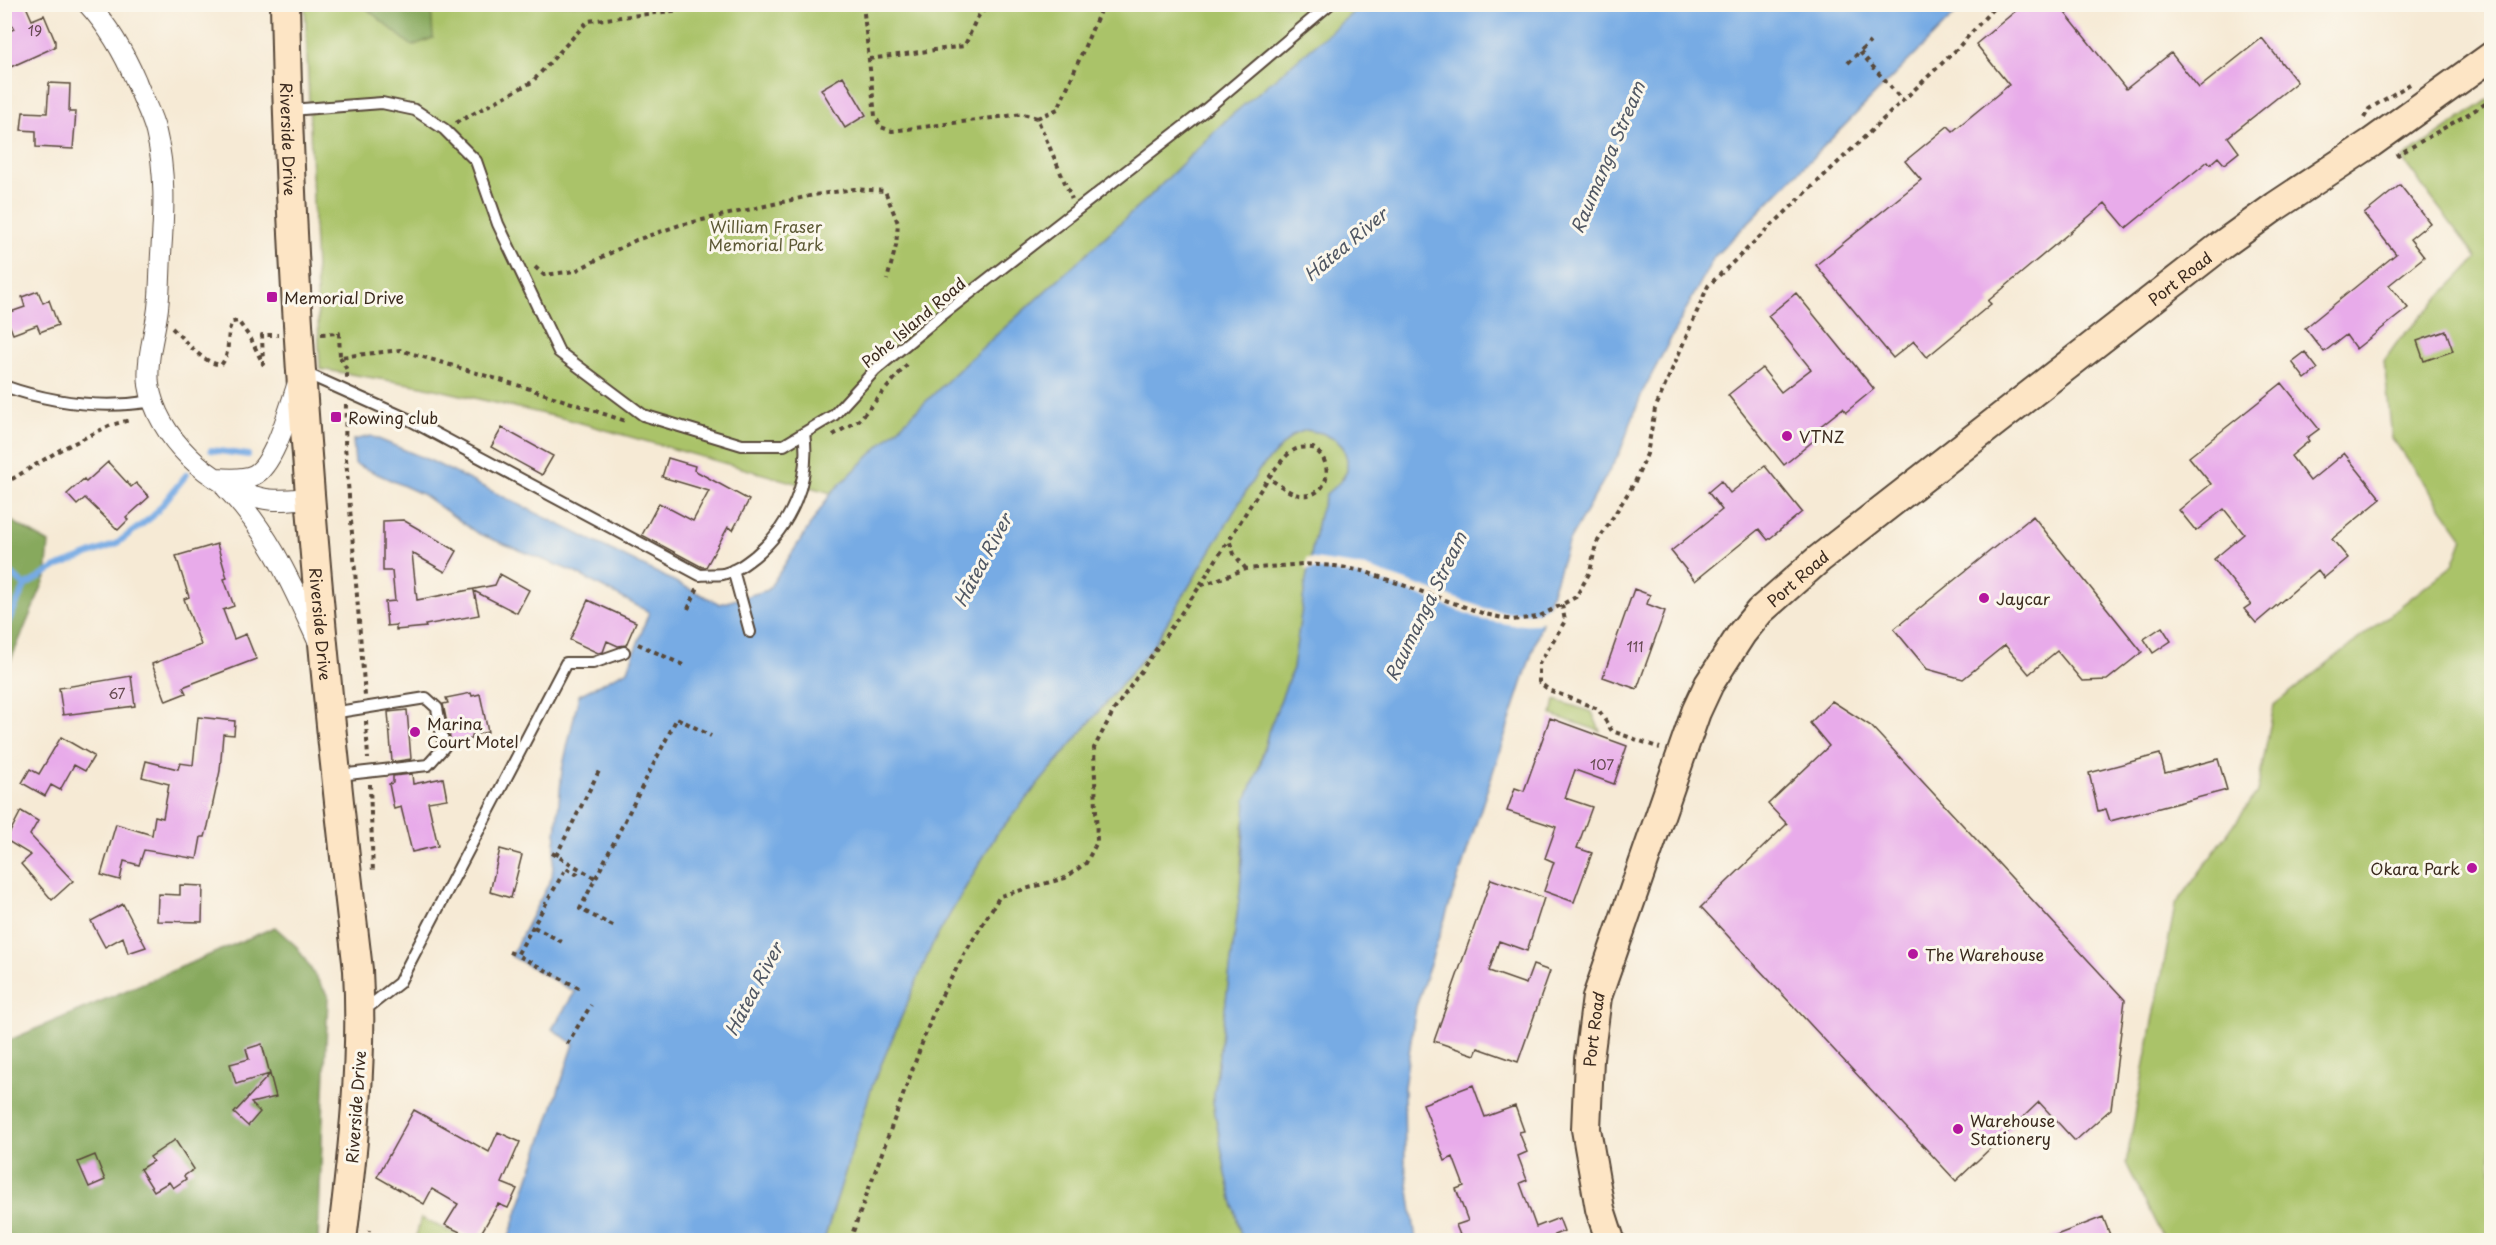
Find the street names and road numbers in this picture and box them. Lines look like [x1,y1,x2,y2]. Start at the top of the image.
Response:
street label: Riverside Drive [275,82,303,196]
street label: Port Road [2143,245,2217,311]
street label: Pohe Island Road [856,271,970,373]
street label: Port Road [1761,544,1833,612]
street label: Riverside Drive [304,566,338,681]
street label: Port Road [1577,988,1610,1067]
street label: Riverside Drive [339,1050,371,1164]

